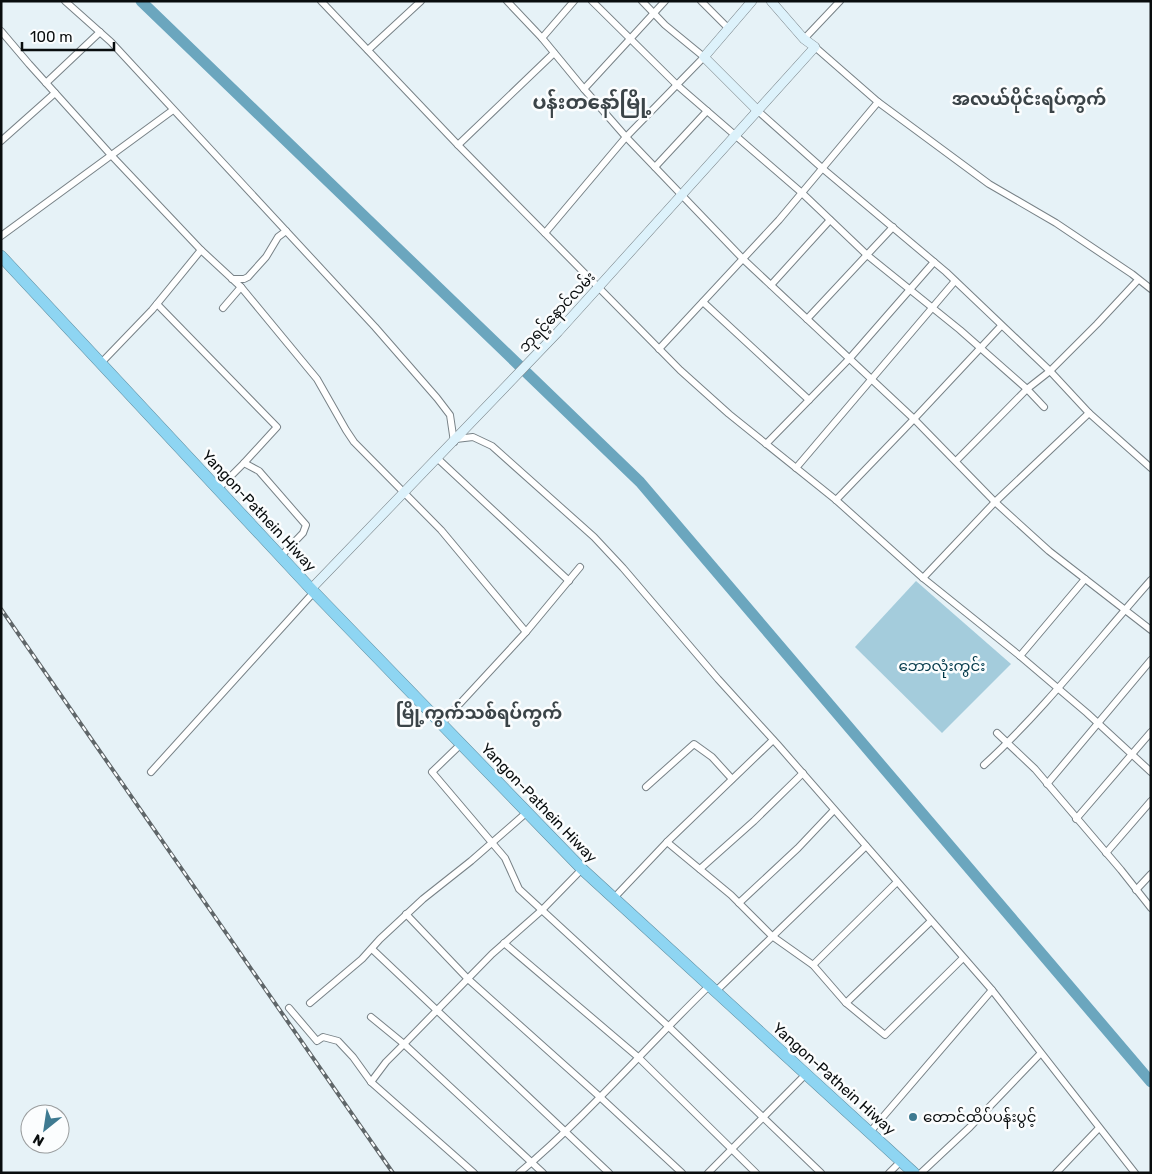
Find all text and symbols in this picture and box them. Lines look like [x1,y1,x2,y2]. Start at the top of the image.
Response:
scale bar [22,20,115,52]
text: 100 m [30,28,72,46]
district label: အလယ်ပိုင်းရပ်ကွက် [952,87,1106,113]
district label: ပန်းတနော်မြို့ [533,89,651,118]
street label: ဘုရင့်နောင်လမ်း [514,267,601,358]
street label: Yangon-Pathein Hiway [198,447,320,575]
park label: ဘောလုံးကွင်း [899,656,985,678]
district label: မြို့ကွက်သစ်ရပ်ကွက် [396,701,562,727]
street label: Yangon-Pathein Hiway [477,739,601,867]
street label: Yangon-Pathein Hiway [769,1019,899,1139]
north arrow [20,1104,70,1154]
place label: တောင်ထိပ်ပန်းပွင့် [923,1107,1037,1129]
marker: တောင်ထိပ်ပန်းပွင့် [907,1111,919,1123]
text: N [30,1130,47,1150]

